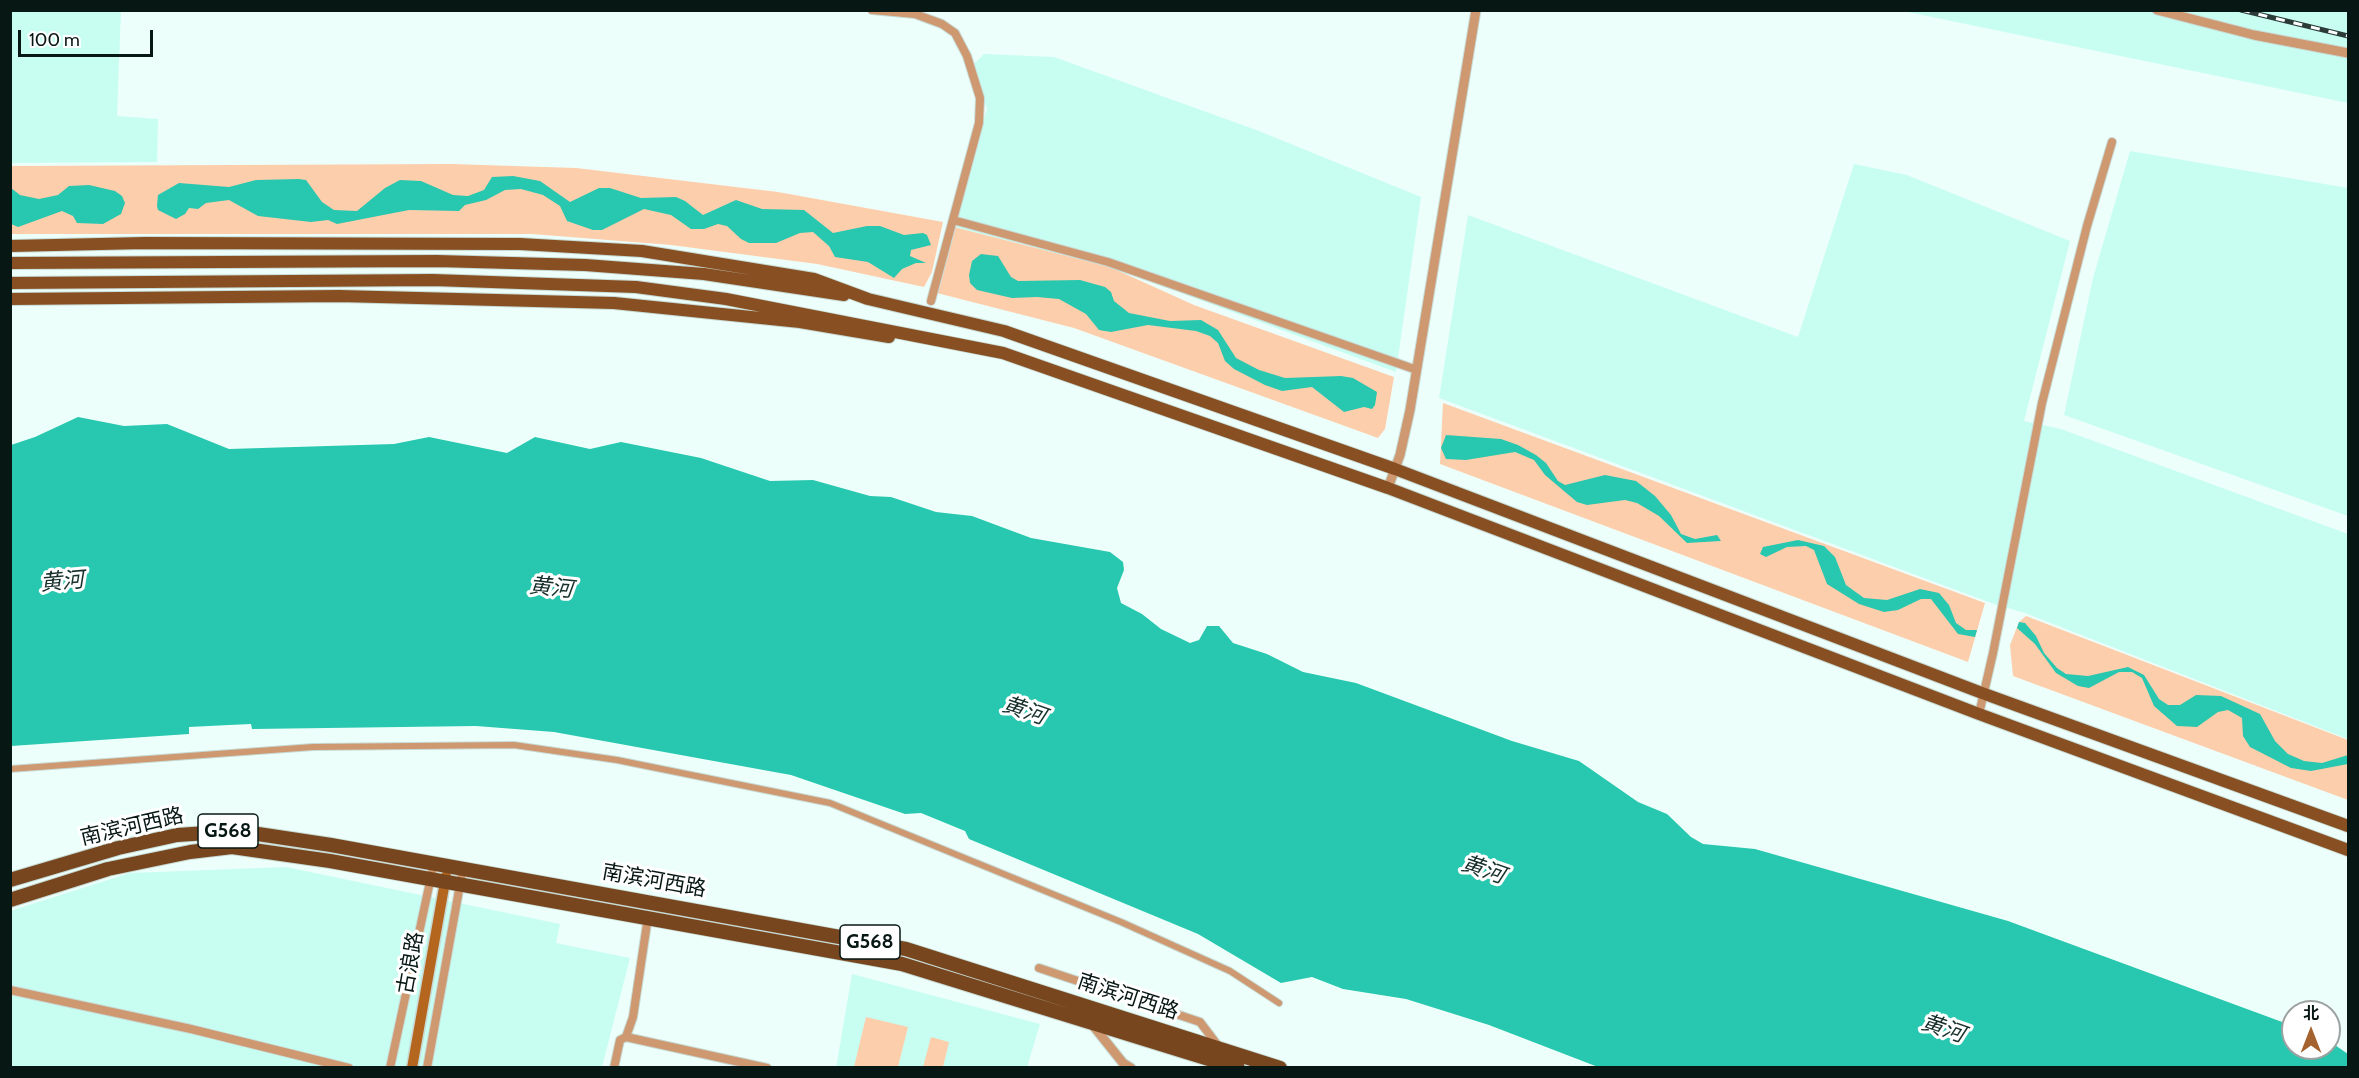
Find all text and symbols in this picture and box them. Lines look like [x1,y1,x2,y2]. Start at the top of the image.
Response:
scale bar [21,18,156,56]
text: 100 m [29,29,80,51]
water label: 黄河 [39,567,85,597]
water label: 黄河 [528,573,574,603]
water label: 黄河 [999,691,1049,731]
street label: 南滨河西路 [78,803,186,851]
road number: G568 [198,814,258,848]
water label: 黄河 [1458,850,1508,890]
street label: 南滨河西路 [600,859,708,903]
road number: G568 [840,925,900,959]
street label: 古浪路 [393,930,429,996]
street label: 南滨河西路 [1074,969,1182,1025]
north arrow [2281,1000,2341,1060]
text: 北 [2303,1004,2319,1023]
water label: 黄河 [1918,1009,1968,1049]

